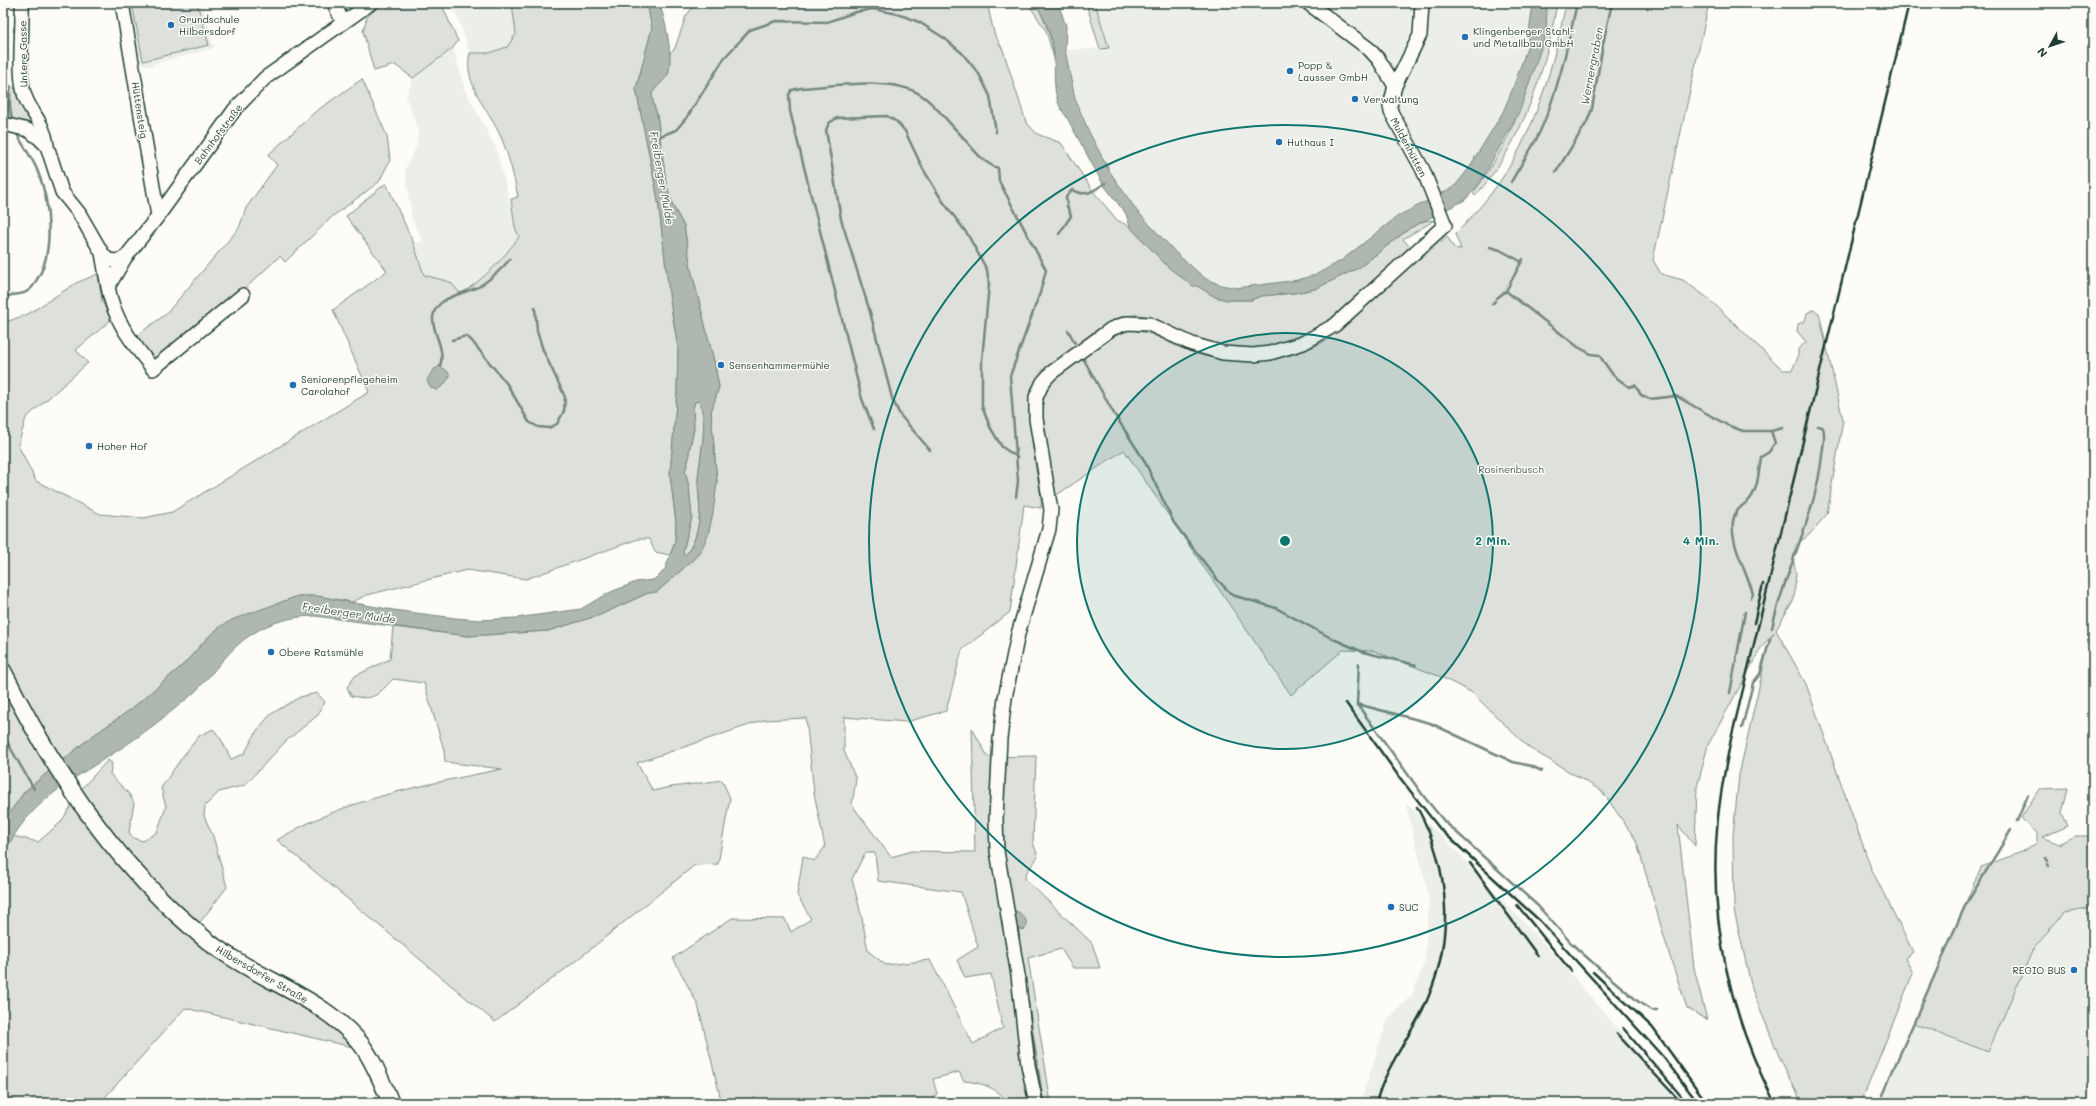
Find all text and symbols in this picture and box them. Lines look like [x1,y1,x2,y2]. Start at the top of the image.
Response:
place label: Grundschule Hilbersdorf [179,12,239,38]
marker: Grundschule Hilbersdorf [166,20,176,30]
street label: Untere Gasse [15,21,31,87]
place label: Klingenberger Stahl- und Metallbau GmbH [1473,24,1574,50]
water label: Wernergraben [1577,26,1606,106]
north arrow [2030,26,2070,66]
marker: Klingenberger Stahl- und Metallbau GmbH [1460,32,1470,42]
text: N [2034,45,2050,61]
place label: Popp & Lausser GmbH [1298,58,1368,84]
marker: Popp & Lausser GmbH [1285,66,1295,76]
street label: Hüttensteig [129,81,151,140]
place label: Verwaltung [1363,92,1419,106]
marker: Verwaltung [1350,94,1360,104]
street label: Bahnhofstraße [191,101,245,167]
street label: Muldenhütten [1387,115,1431,179]
water label: Freiberger Mulde [647,130,678,226]
place label: Huthaus I [1287,135,1334,149]
marker: Huthaus I [1274,137,1284,147]
place label: Sensenhammermühle [729,358,830,372]
marker: Sensenhammermühle [716,360,726,370]
place label: Seniorenpflegeheim Carolahof [301,372,398,398]
marker: Seniorenpflegeheim Carolahof [288,380,298,390]
place label: Hoher Hof [97,439,148,453]
marker: Hoher Hof [84,441,94,451]
park label: Rosinenbusch [1478,462,1544,476]
text: 2 Min. [1475,532,1511,548]
text: 4 Min. [1683,532,1719,548]
centre of rings [1278,534,1292,548]
water label: Freiberger Mulde [301,598,397,627]
place label: Obere Ratsmühle [279,645,364,659]
marker: Obere Ratsmühle [266,647,276,657]
place label: SUC [1399,900,1418,914]
marker: SUC [1386,902,1396,912]
street label: Hilbersdorfer Straße [213,942,311,1006]
place label: REGIO BUS [2012,963,2066,977]
marker: REGIO BUS [2069,965,2079,975]

